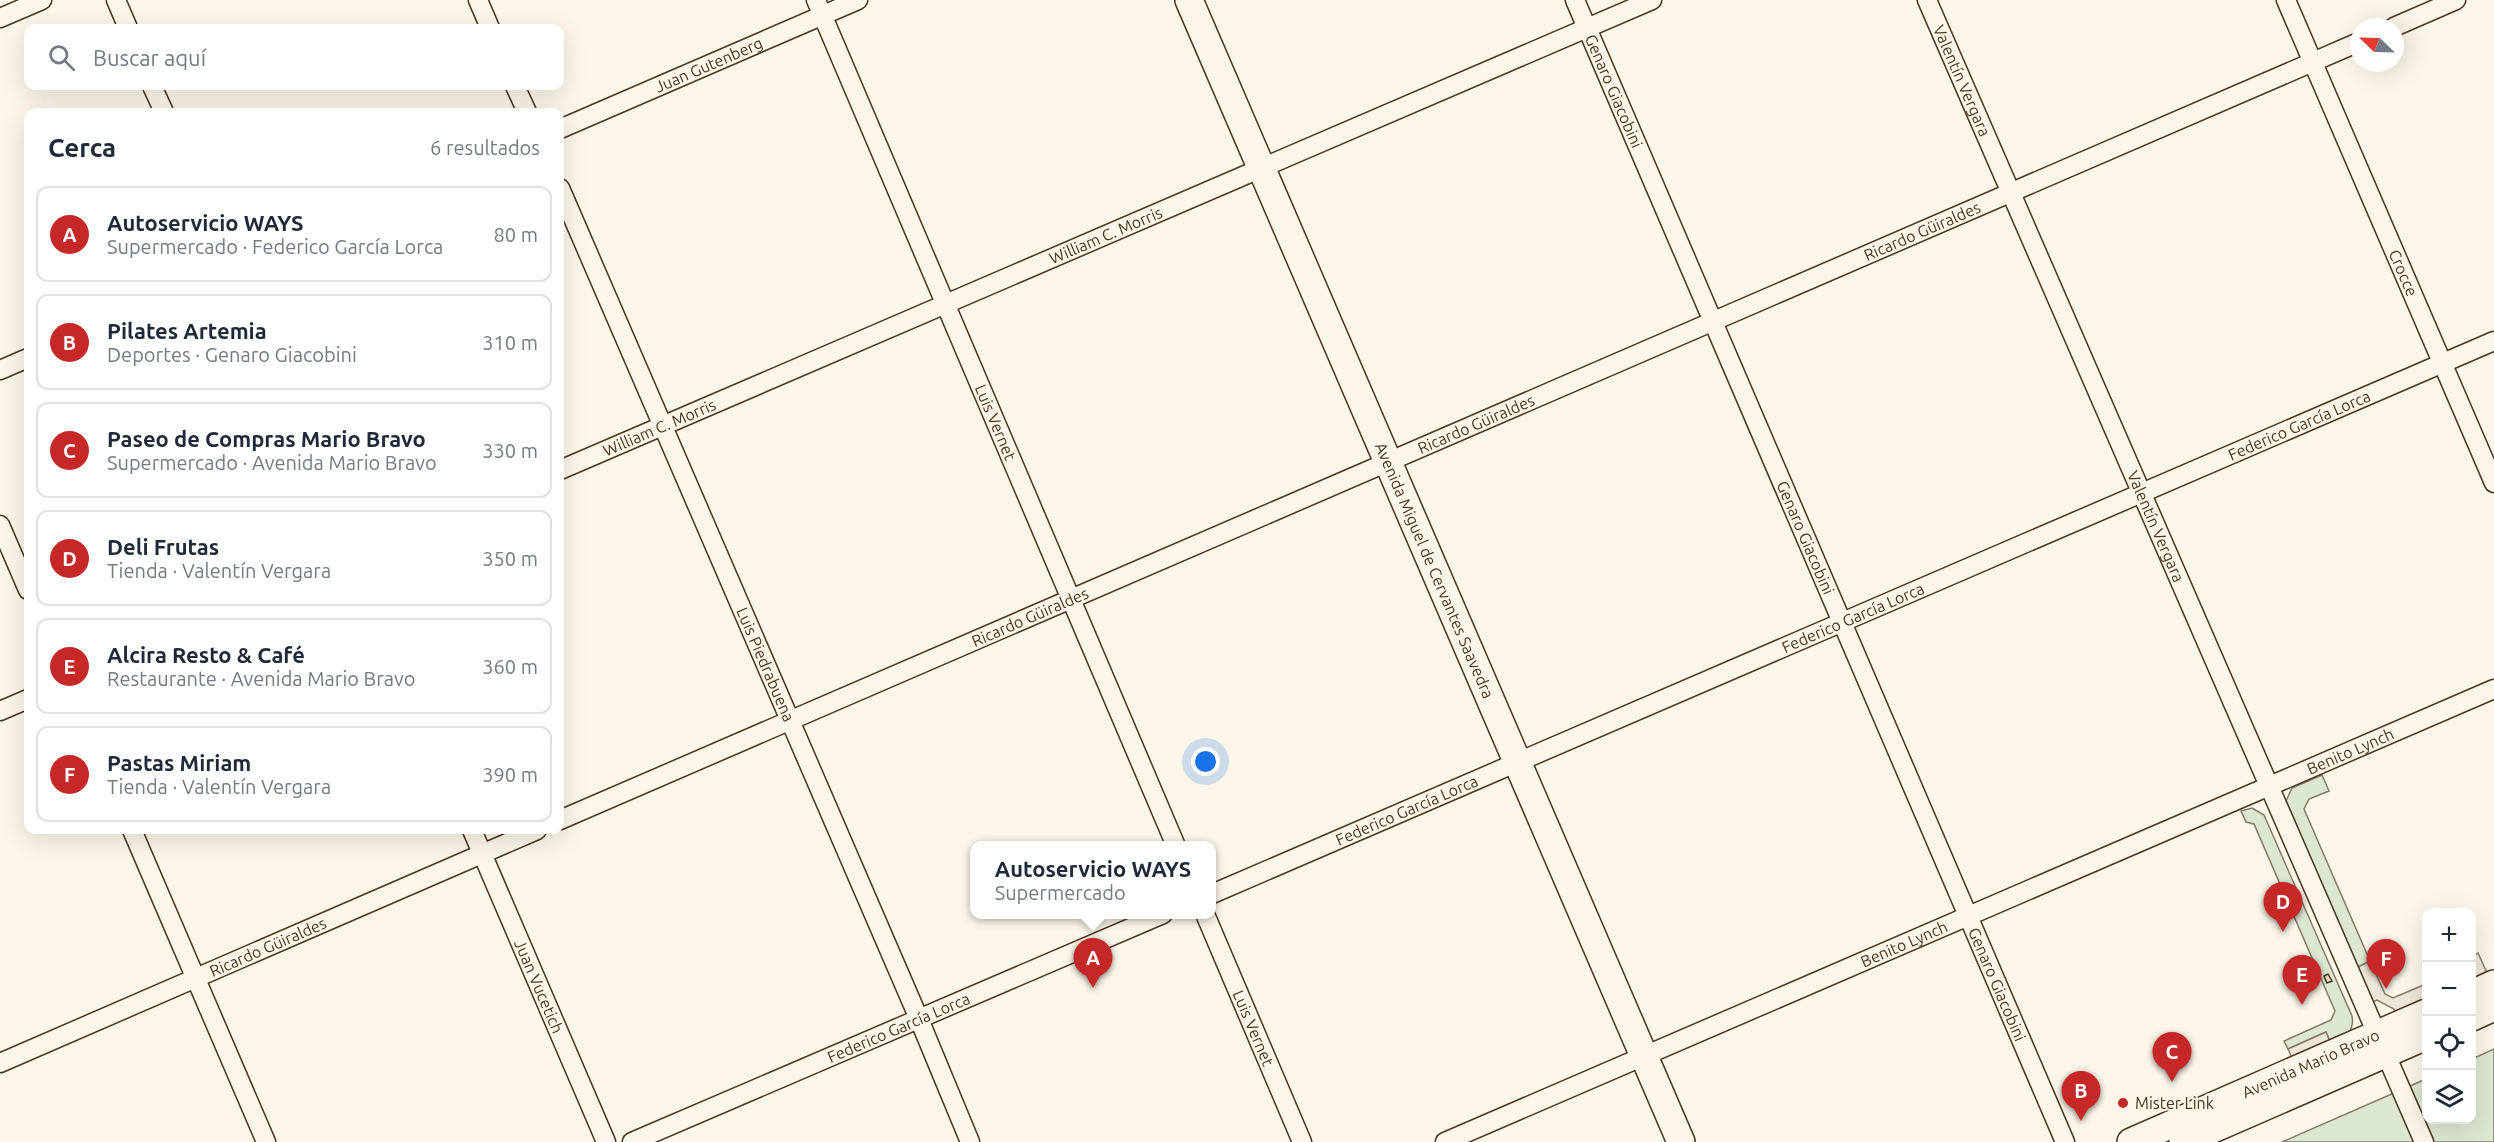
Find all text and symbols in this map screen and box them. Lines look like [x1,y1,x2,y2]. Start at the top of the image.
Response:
north arrow [2350,18,2404,72]
street label: Valentín Vergara [1930,22,1994,139]
search box [24,24,564,90]
street label: Genaro Giacobini [1582,31,1646,150]
street label: Juan Gutenberg [652,33,765,96]
icon: search [45,41,78,74]
text: Buscar aquí [93,45,206,70]
text: Cerca [48,133,116,162]
text: 6 resultados [430,136,540,159]
street label: Ricardo Güiraldes [1861,198,1983,264]
street label: William C. Morris [1046,203,1165,267]
text: Autoservicio WAYS [107,210,304,235]
text: A [62,223,77,246]
text: 80 m [494,223,538,246]
text: Supermercado · Federico García Lorca [107,235,443,258]
street label: Crocce [2386,247,2421,299]
text: Pilates Artemia [107,318,267,343]
text: B [63,331,76,354]
text: 310 m [482,331,538,354]
text: Deportes · Genaro Giacobini [107,343,357,366]
street label: Luis Vernet [972,382,1020,464]
street label: Federico García Lorca [2225,386,2373,464]
street label: Ricardo Güiraldes [1415,391,1537,457]
street label: William C. Morris [600,395,718,460]
text: Paseo de Compras Mario Bravo [107,426,426,451]
text: C [63,439,76,462]
text: 330 m [482,439,538,462]
street label: Avenida Miguel de Cervantes Saavedra [1372,440,1498,701]
text: Supermercado · Avenida Mario Bravo [107,451,437,474]
street label: Valentín Vergara [2124,468,2188,585]
street label: Genaro Giacobini [1773,478,1838,597]
text: Deli Frutas [107,534,219,559]
text: D [62,547,77,570]
text: 350 m [482,547,538,570]
text: Tienda · Valentín Vergara [107,559,331,582]
street label: Federico García Lorca [1779,579,1927,656]
street label: Ricardo Güiraldes [969,584,1091,650]
street label: Luis Piedrabuena [733,605,798,724]
text: Alcira Resto & Café [107,642,305,667]
text: E [64,655,75,678]
text: 360 m [482,655,538,678]
text: Restaurante · Avenida Mario Bravo [107,667,416,690]
street label: Benito Lynch [2304,724,2396,778]
your location [1191,747,1220,776]
text: Pastas Miriam [107,750,251,775]
text: F [64,763,75,786]
text: 390 m [482,763,538,786]
street label: Federico García Lorca [1333,771,1481,849]
text: Tienda · Valentín Vergara [107,775,331,798]
popup [970,841,1216,919]
text: Autoservicio WAYS [995,856,1191,881]
text: Supermercado [995,881,1126,904]
pin: D [2264,882,2302,932]
map controls [2422,908,2476,1124]
button: + [2422,908,2476,962]
street label: Ricardo Güiraldes [207,914,329,980]
street label: Benito Lynch [1858,917,1950,970]
street label: Genaro Giacobini [1965,925,2030,1044]
street label: Juan Vucetich [511,937,567,1036]
pin: A [1074,938,1112,988]
pin: F [2366,940,2406,989]
pin: E [2282,956,2322,1005]
button: − [2422,962,2476,1016]
street label: Luis Vernet [1229,987,1278,1069]
street label: Federico García Lorca [824,989,972,1066]
button: locate [2422,1016,2476,1070]
street label: Avenida Mario Bravo [2239,1026,2382,1101]
pin: C [2152,1032,2192,1082]
button: layers [2422,1070,2476,1124]
pin: B [2062,1072,2100,1121]
place label: Mister Link [2135,1094,2214,1112]
marker: Mister Link [2116,1096,2130,1110]

